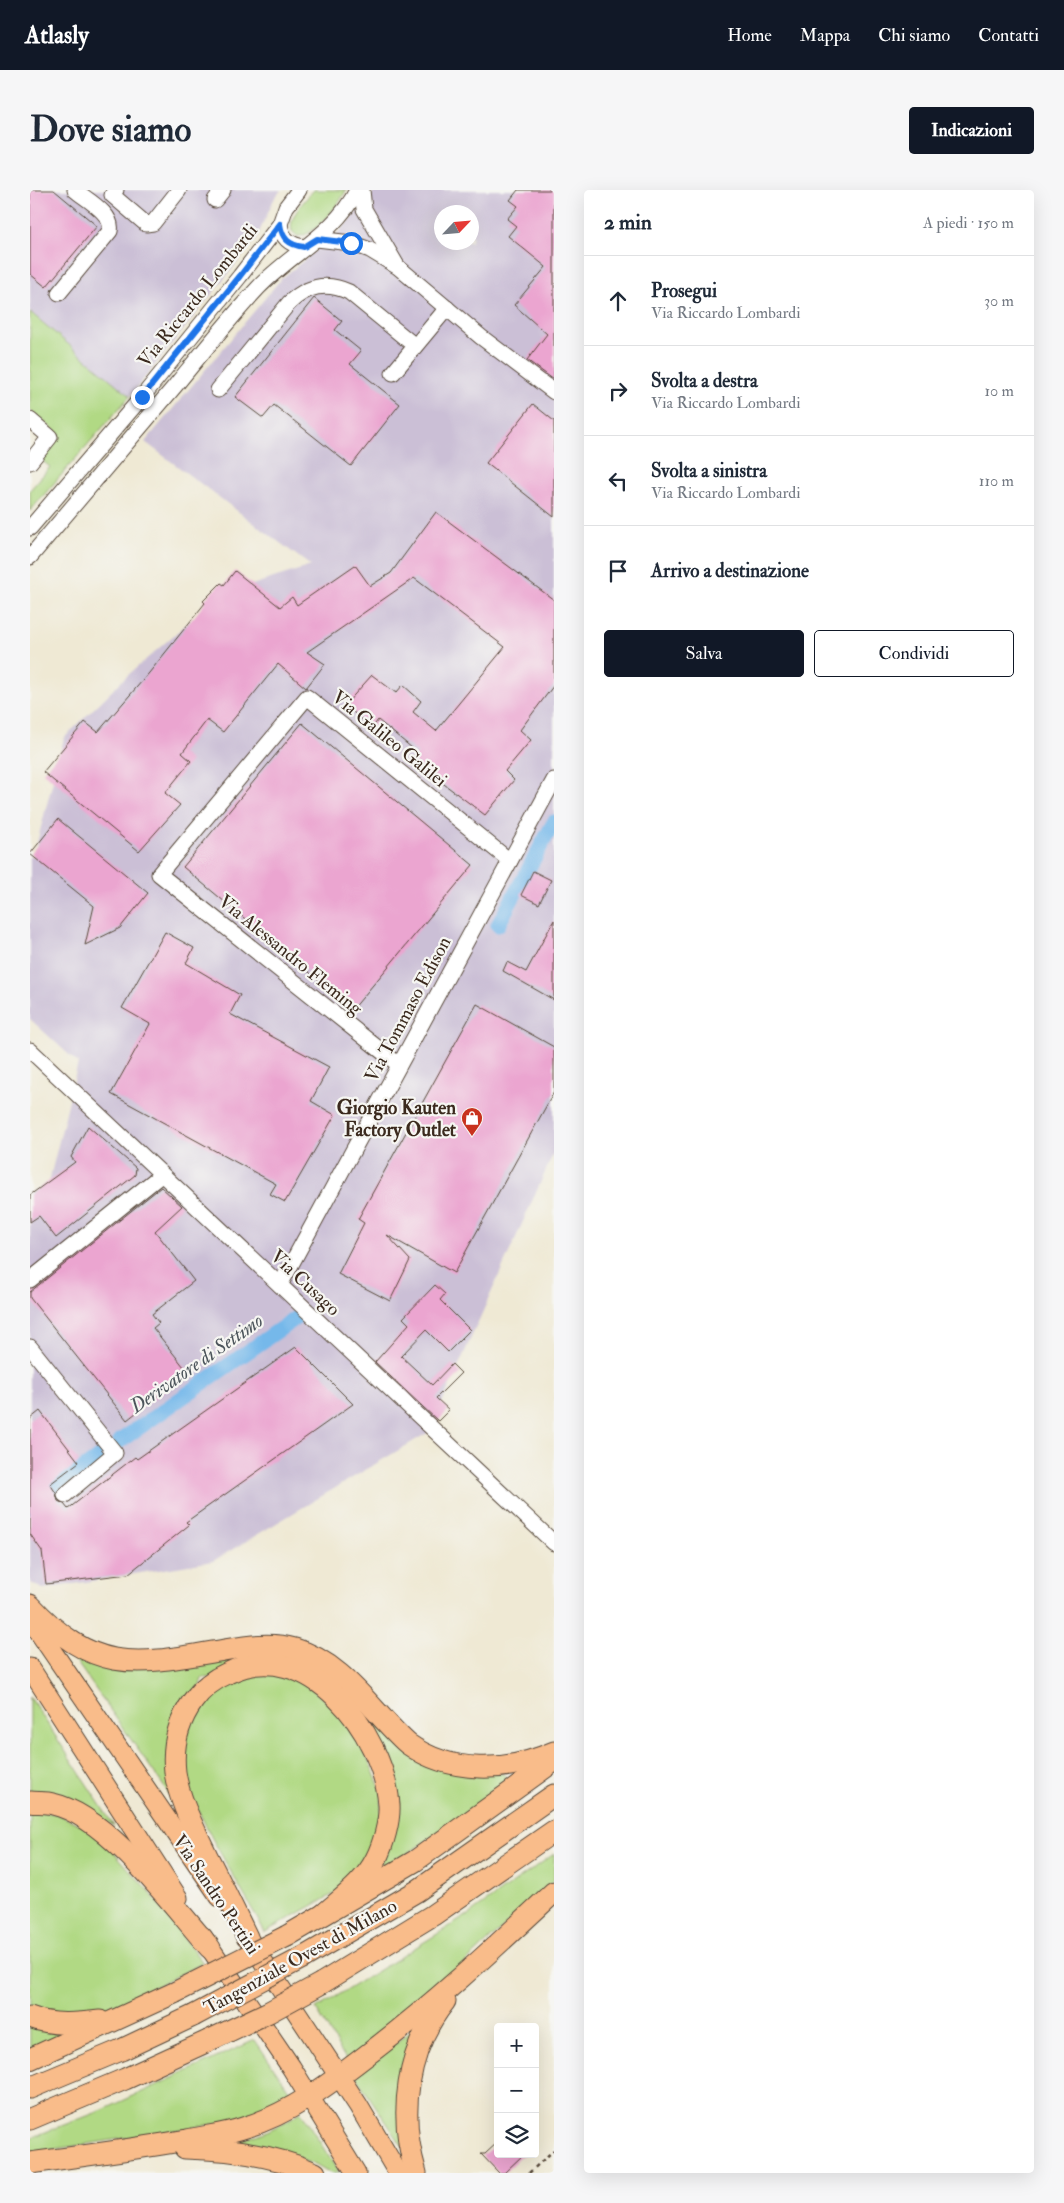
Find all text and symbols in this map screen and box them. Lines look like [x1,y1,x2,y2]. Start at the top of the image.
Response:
text: Atlasly [25,20,89,51]
text: Home [727,24,772,47]
text: Mappa [800,24,850,47]
text: Chi siamo [878,24,950,47]
text: Contatti [978,24,1039,47]
button: Indicazioni [909,107,1034,154]
text: Dove siamo [30,108,191,152]
north arrow [434,205,479,250]
text: 2 min [604,209,652,236]
text: A piedi · 150 m [923,213,1014,233]
street label: Via Riccardo Lombardi [133,219,263,372]
route start [340,232,363,255]
text: Prosegui [651,279,717,303]
icon: ahead [604,287,632,315]
text: 30 m [984,291,1014,311]
text: Via Riccardo Lombardi [651,303,800,323]
text: Svolta a destra [651,369,758,393]
icon: right [604,377,632,405]
text: 10 m [984,381,1014,401]
route end [131,386,154,409]
text: Via Riccardo Lombardi [651,393,800,413]
text: Svolta a sinistra [651,459,767,483]
icon: left [604,467,632,495]
text: 110 m [979,471,1014,491]
text: Via Riccardo Lombardi [651,483,800,503]
icon: arrive [604,557,632,585]
text: Arrivo a destinazione [651,559,809,583]
button: Salva [604,630,804,677]
button: Condividi [814,630,1014,677]
street label: Via Galileo Galilei [327,685,452,793]
street label: Via Alessandro Fleming [213,889,368,1021]
street label: Via Tommaso Edison [359,932,456,1086]
place label: Giorgio Kauten Factory Outlet [337,1096,457,1143]
shop icon: Giorgio Kauten Factory Outlet [460,1106,484,1137]
street label: Via Cusago [265,1244,345,1321]
water label: Derivatore di Settimo [124,1308,268,1419]
street label: Via Sandro Pertini [167,1830,265,1959]
street label: Tangenziale Ovest di Milano [200,1894,401,2020]
map controls [494,2023,539,2158]
button: + [494,2023,539,2068]
button: − [494,2068,539,2113]
button: layers [494,2113,539,2158]

